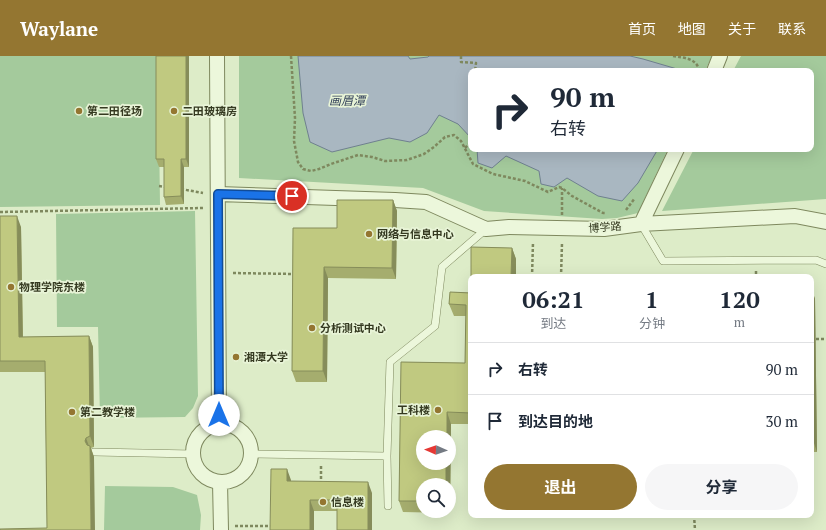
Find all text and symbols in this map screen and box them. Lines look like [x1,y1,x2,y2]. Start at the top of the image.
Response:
text: Waylane [20,16,98,41]
text: 首页 [628,19,656,38]
text: 地图 [678,19,706,38]
text: 关于 [728,19,756,38]
text: 联系 [778,19,806,38]
text: 90 m [550,78,615,115]
icon: right [484,84,536,136]
water label: 画眉潭 [329,93,367,108]
place label: 第二田径场 [87,104,142,118]
place label: 二田玻璃房 [182,104,237,118]
marker: 第二田径场 [74,106,84,116]
marker: 二田玻璃房 [169,106,179,116]
text: 右转 [550,116,586,140]
pin [275,179,309,213]
icon: arrive [281,185,303,207]
street label: 博学路 [588,219,622,235]
place label: 网络与信息中心 [377,227,454,241]
marker: 网络与信息中心 [364,229,374,239]
place label: 物理学院东楼 [19,280,85,294]
marker: 物理学院东楼 [6,282,16,292]
text: 06:21 [522,283,585,315]
text: 1 [645,283,659,315]
text: 120 [719,283,760,315]
text: m [734,313,745,331]
text: 到达 [540,314,566,332]
text: 分钟 [639,314,665,332]
place label: 分析测试中心 [320,321,386,335]
marker: 分析测试中心 [307,323,317,333]
place label: 湘潭大学 [244,350,288,364]
marker: 湘潭大学 [231,352,241,362]
icon: right [484,358,506,380]
text: 右转 [518,359,548,379]
text: 90 m [765,359,798,379]
position arrow [198,394,240,436]
place label: 工科楼 [397,403,430,417]
place label: 第二教学楼 [80,405,135,419]
marker: 工科楼 [433,405,443,415]
marker: 第二教学楼 [67,407,77,417]
icon: arrive [484,410,506,432]
text: 到达目的地 [518,411,593,431]
text: 30 m [765,411,798,431]
north arrow [416,430,456,470]
map controls [416,430,456,518]
button: 退出 [484,464,637,510]
button: 分享 [645,464,798,510]
button: search [416,478,456,518]
place label: 信息楼 [331,495,364,509]
marker: 信息楼 [318,497,328,507]

